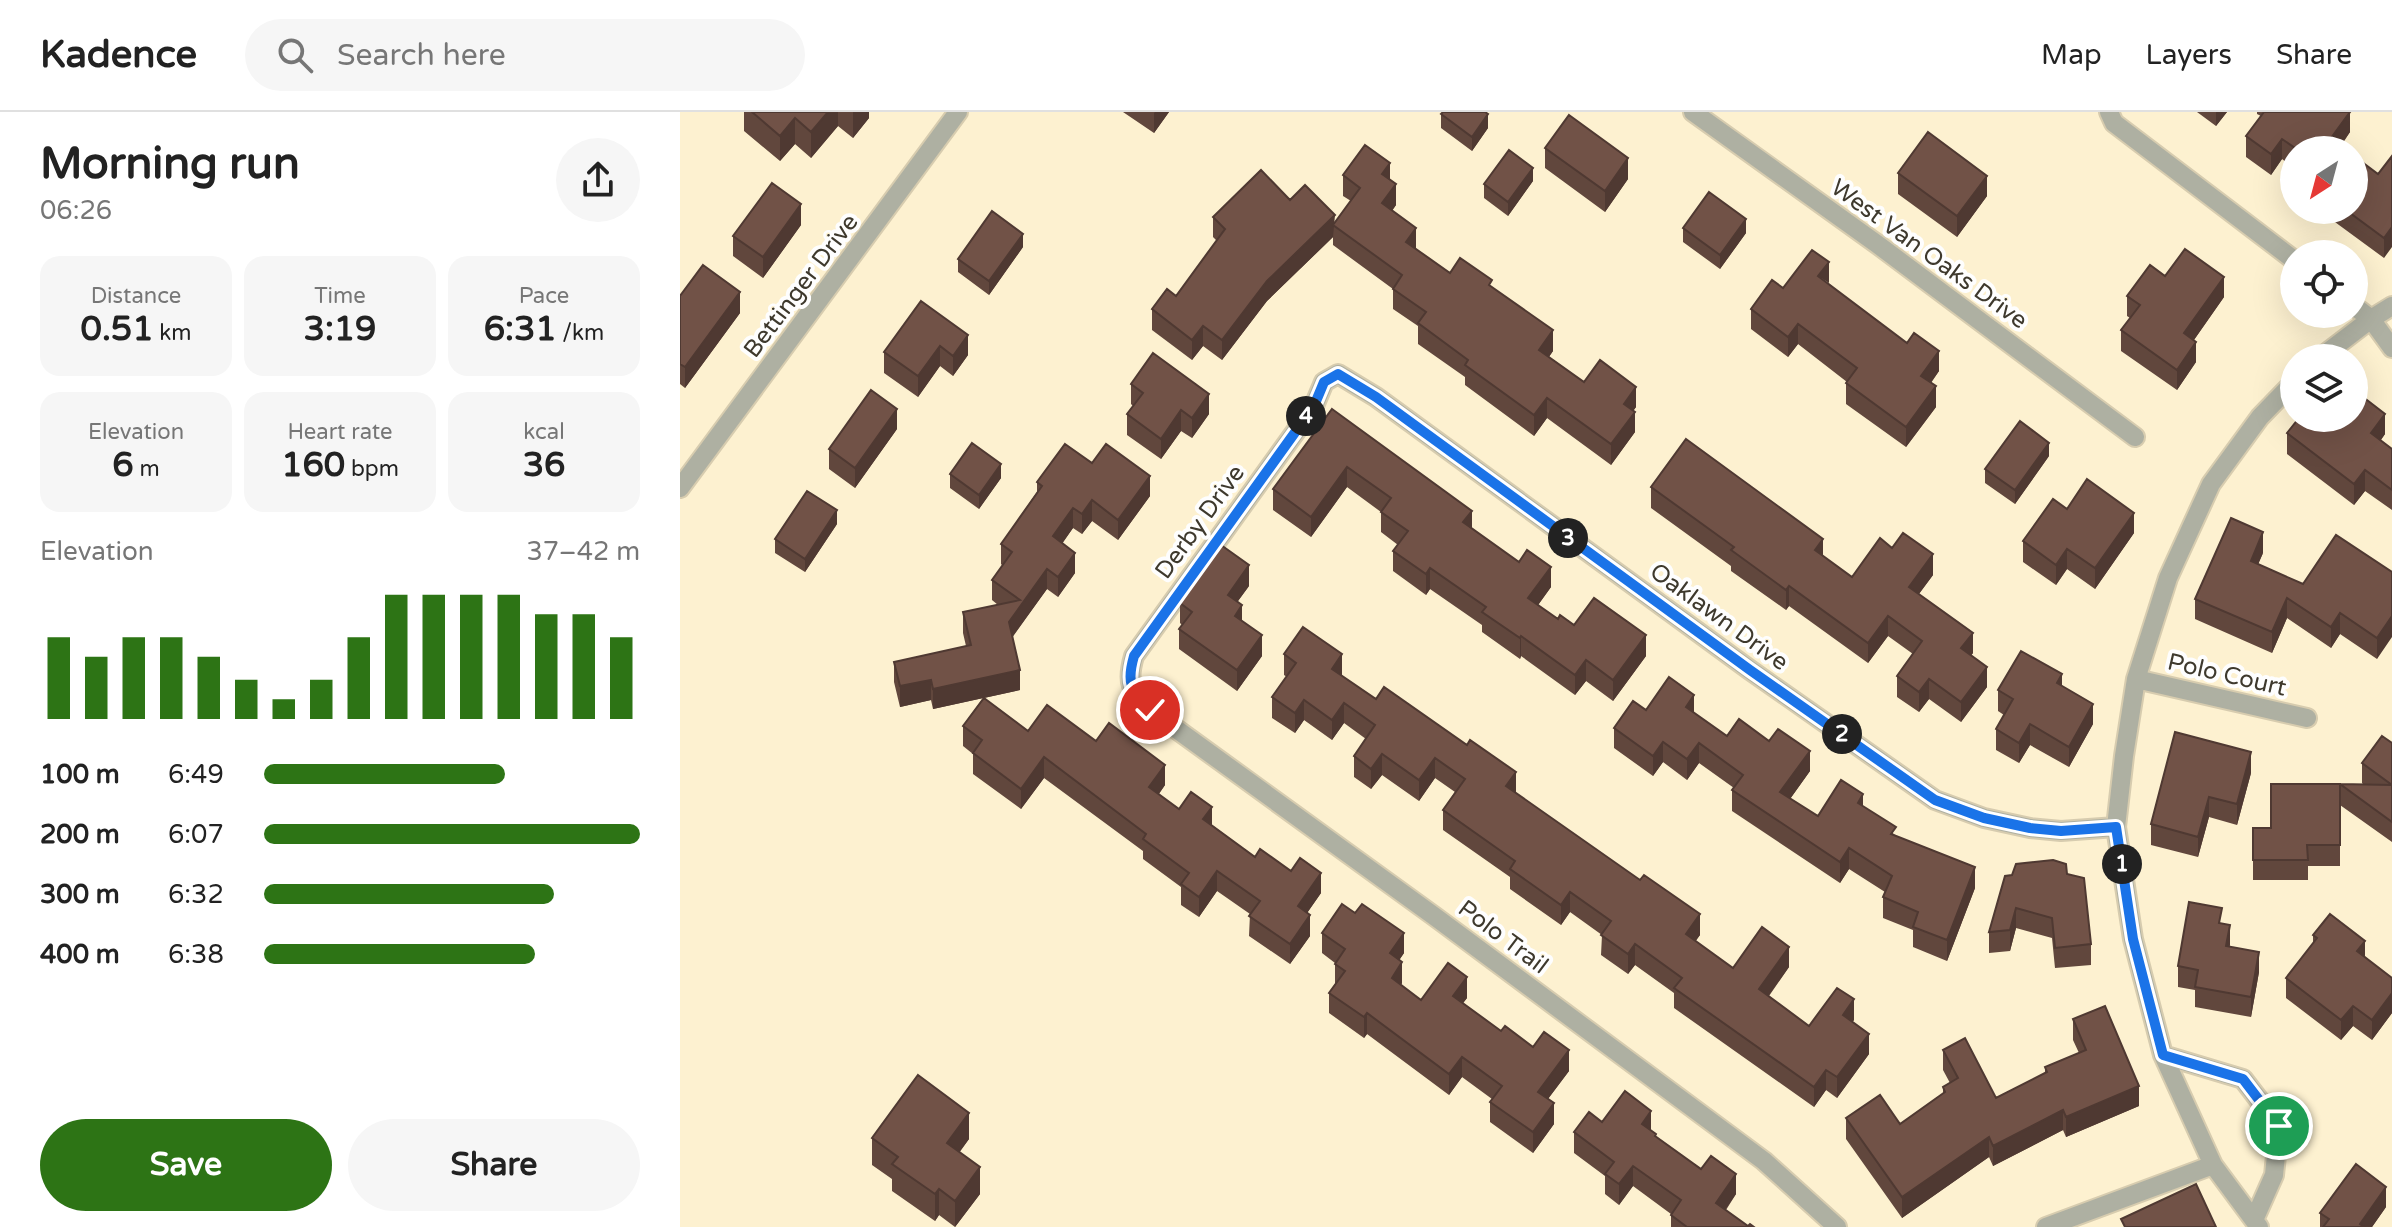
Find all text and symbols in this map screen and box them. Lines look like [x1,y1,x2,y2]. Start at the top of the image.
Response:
search box [245,19,805,91]
text: Kadence [40,32,197,78]
icon: search [273,33,317,77]
text: Search here [337,37,506,74]
text: Map [2041,38,2102,72]
text: Layers [2146,38,2232,72]
text: Share [2276,38,2352,72]
north arrow [2280,136,2368,224]
map controls [2280,136,2368,432]
text: Morning run [40,138,300,191]
button: share [556,138,640,222]
street label: West Van Oaks Drive [1825,173,2033,335]
text: 06:26 [40,195,112,226]
street label: Bettinger Drive [738,208,864,364]
button: locate [2280,240,2368,328]
text: Distance [91,283,181,309]
text: Time [314,283,366,309]
text: Pace [519,283,569,309]
text: 0.51 [81,309,154,350]
text: 3:19 [304,309,376,350]
text: 6:31 [484,309,557,350]
text: km [154,320,191,346]
text: /km [557,320,604,346]
button: layers [2280,344,2368,432]
pin: 4 [1286,396,1326,436]
text: 4 [1299,403,1313,429]
text: Elevation [88,419,184,445]
text: Heart rate [288,419,392,445]
text: kcal [523,419,565,445]
text: 6 [112,445,134,486]
text: 160 [281,445,345,486]
text: 36 [523,445,565,486]
text: m [134,456,160,482]
text: bpm [345,456,399,482]
street label: Derby Drive [1149,459,1251,585]
pin: 3 [1548,518,1588,558]
text: 3 [1561,525,1575,551]
text: Elevation [40,536,154,567]
text: 37–42 m [527,536,640,567]
street label: Oaklawn Drive [1644,557,1794,677]
street label: Polo Court [2165,647,2289,703]
pin [1116,676,1184,744]
icon: check [1128,688,1172,732]
pin: 2 [1822,714,1862,754]
text: 2 [1835,721,1849,747]
text: 100 m [40,759,120,790]
text: 6:49 [168,759,224,790]
text: 200 m [40,819,120,850]
text: 6:07 [168,819,224,850]
pin: 1 [2102,844,2142,884]
text: 1 [2115,851,2129,877]
text: 300 m [40,879,120,910]
text: 6:32 [168,879,224,910]
street label: Polo Trail [1452,894,1554,980]
text: 400 m [40,939,120,970]
text: 6:38 [168,939,224,970]
pin [2245,1092,2313,1160]
icon: arrive [2257,1104,2301,1148]
button: Save [40,1119,332,1211]
button: Share [348,1119,640,1211]

